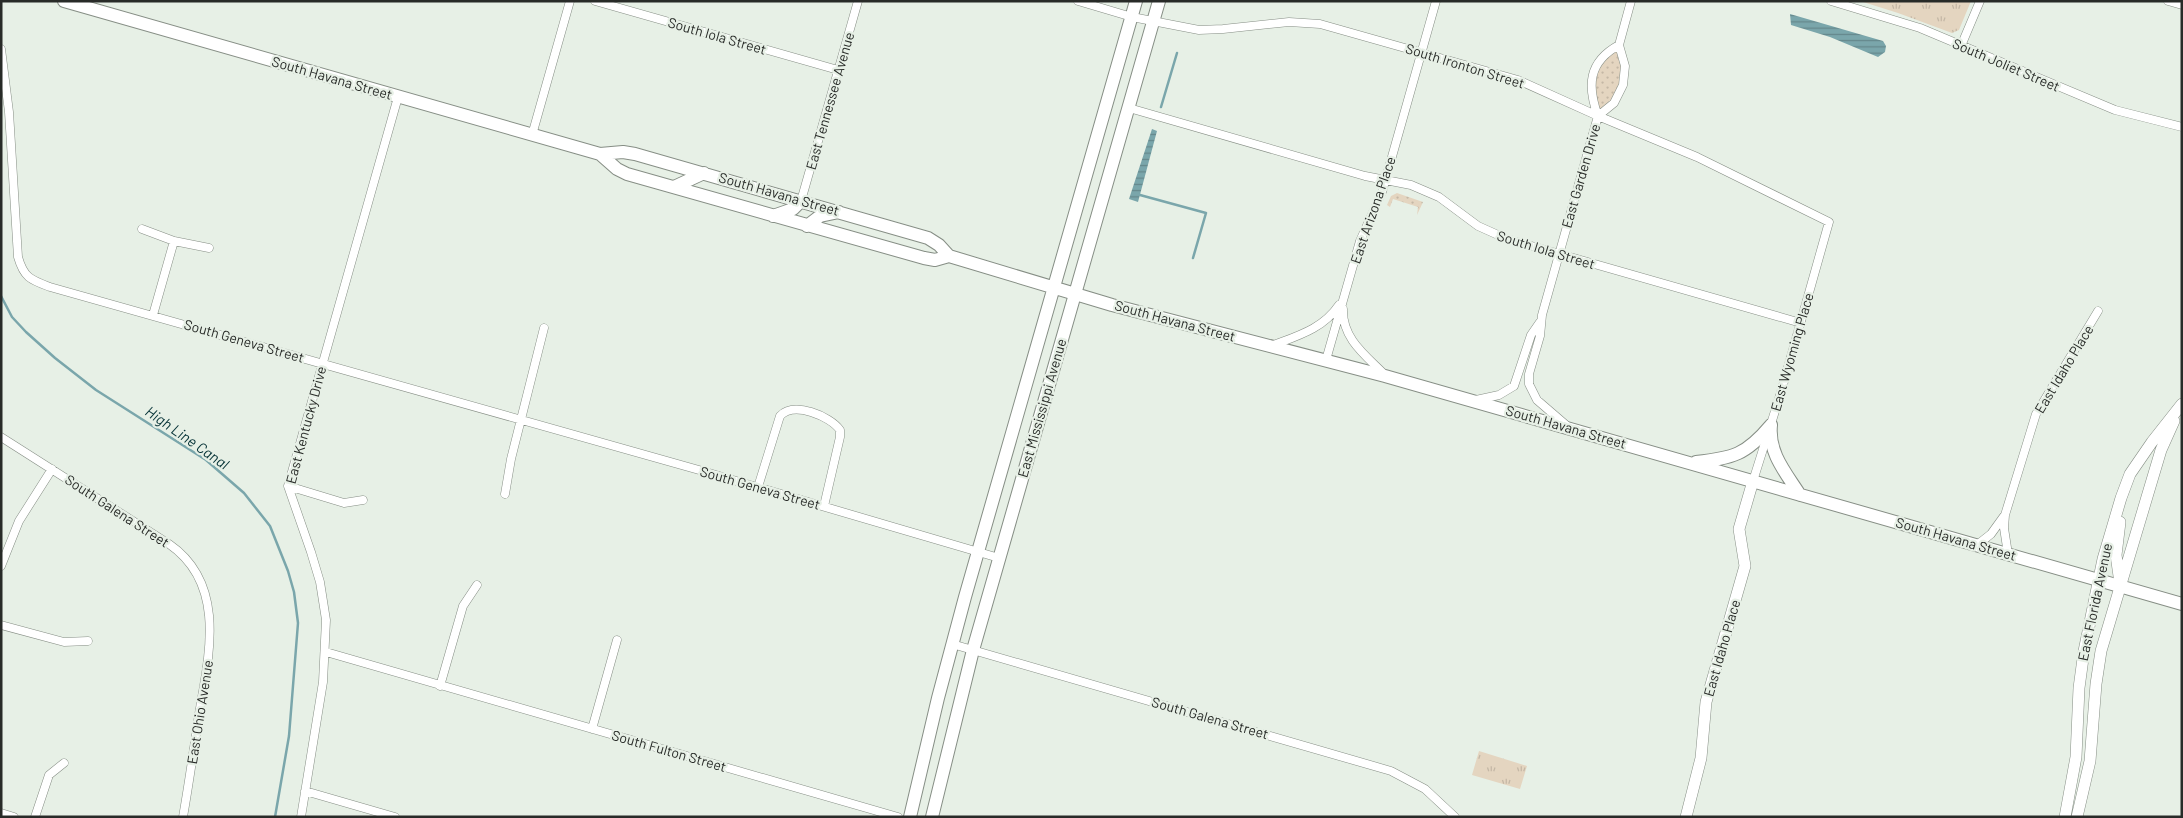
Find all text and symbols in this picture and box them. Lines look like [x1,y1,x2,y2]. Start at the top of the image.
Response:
street label: South Iola Street [666,13,768,58]
street label: East Tennessee Avenue [802,30,857,172]
street label: South Joliet Street [1950,34,2062,95]
street label: South Ironton Street [1404,39,1527,92]
street label: South Havana Street [270,52,394,103]
street label: East Garden Drive [1558,122,1604,230]
street label: East Arizona Place [1346,154,1399,266]
street label: South Havana Street [717,168,841,219]
street label: South Iola Street [1495,227,1597,272]
street label: East Wyoming Place [1766,291,1817,413]
street label: South Havana Street [1113,296,1237,345]
street label: South Geneva Street [182,315,306,366]
street label: East Idaho Place [2031,322,2097,416]
street label: East Mississippi Avenue [1014,336,1070,479]
street label: East Kentucky Drive [282,364,329,485]
street label: South Havana Street [1504,401,1628,452]
water label: High Line Canal [142,402,233,473]
street label: South Geneva Street [698,462,822,513]
street label: South Galena Street [62,471,173,551]
street label: South Havana Street [1894,513,2018,564]
street label: East Florida Avenue [2074,542,2115,662]
street label: East Idaho Place [1700,598,1743,698]
street label: East Ohio Avenue [183,659,216,765]
street label: South Galena Street [1150,693,1271,742]
street label: South Fulton Street [610,726,728,775]

